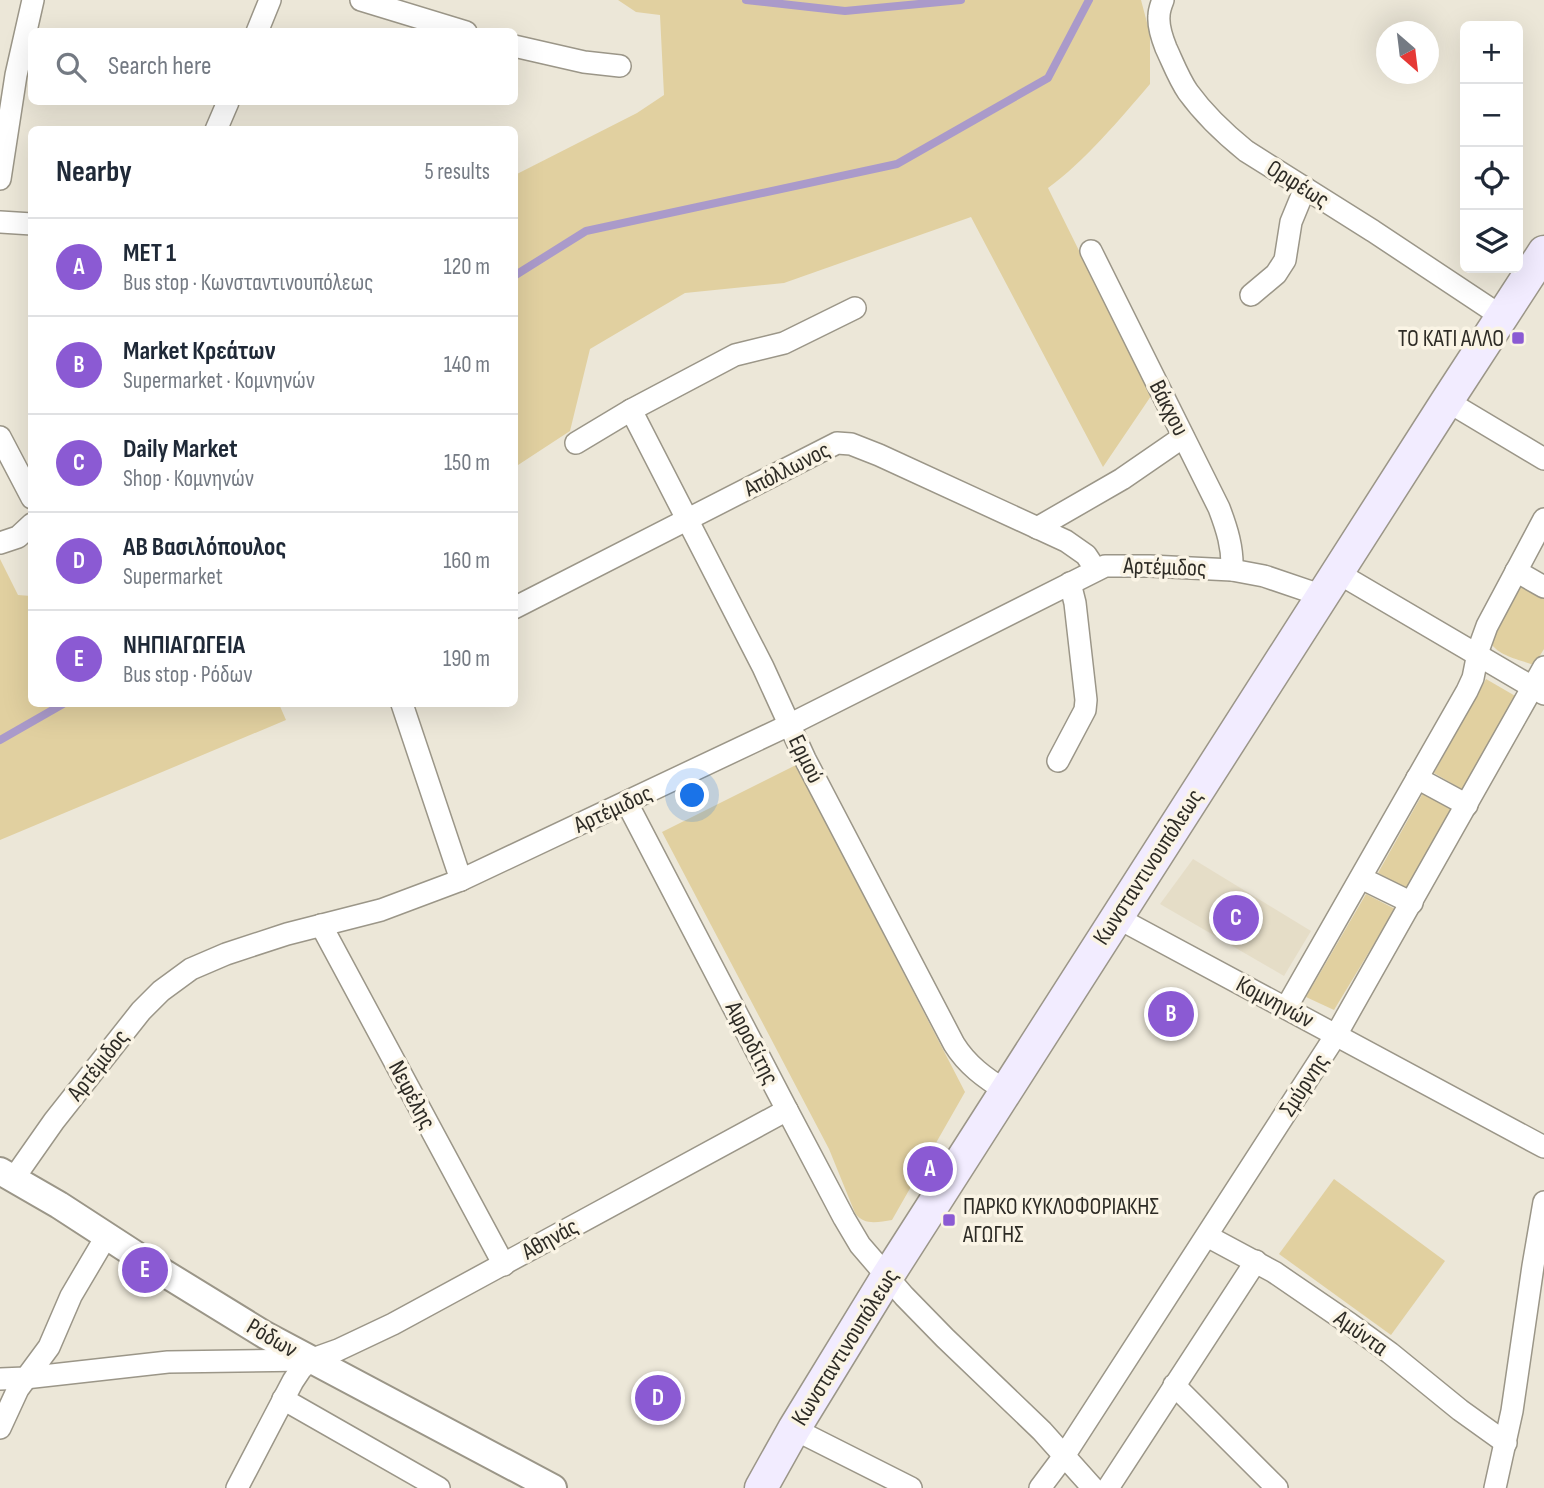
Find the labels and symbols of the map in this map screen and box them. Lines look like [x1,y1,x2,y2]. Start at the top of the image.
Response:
north arrow [1376,21,1439,84]
street label: Ορφέως [1261,154,1335,214]
place label: ΤΟ ΚΑΤΙ ΑΛΛΟ [1398,324,1504,353]
marker: ΤΟ ΚΑΤΙ ΑΛΛΟ [1510,330,1526,346]
street label: Βάκχου [1143,375,1195,441]
street label: Απόλλωνος [738,435,835,503]
street label: Αρτέμιδος [1122,551,1207,583]
street label: Ερμού [782,730,830,788]
street label: Αρτέμιδος [568,778,657,840]
your location [675,778,709,812]
street label: Κωνσταντινουπόλεως [1087,784,1209,950]
pin: C [1213,892,1259,944]
street label: Κομνηνών [1231,970,1319,1034]
pin: B [1148,988,1194,1040]
street label: Αφροδίτης [718,996,785,1089]
street label: Αρτέμιδος [60,1023,135,1107]
street label: Σμύρνης [1273,1048,1335,1122]
street label: Νεφέλης [382,1056,442,1134]
pin: A [907,1143,953,1195]
place label: ΠΑΡΚΟ ΚΥΚΛΟΦΟΡΙΑΚΗΣ ΑΓΩΓΗΣ [962,1192,1159,1249]
street label: Αθηνάς [516,1212,583,1267]
marker: ΠΑΡΚΟ ΚΥΚΛΟΦΟΡΙΑΚΗΣ ΑΓΩΓΗΣ [941,1212,957,1228]
pin: E [122,1244,168,1296]
street label: Κωνσταντινουπόλεως [785,1263,905,1431]
street label: Αμύντα [1328,1303,1394,1362]
street label: Ρόδων [241,1312,303,1364]
pin: D [635,1372,681,1424]

